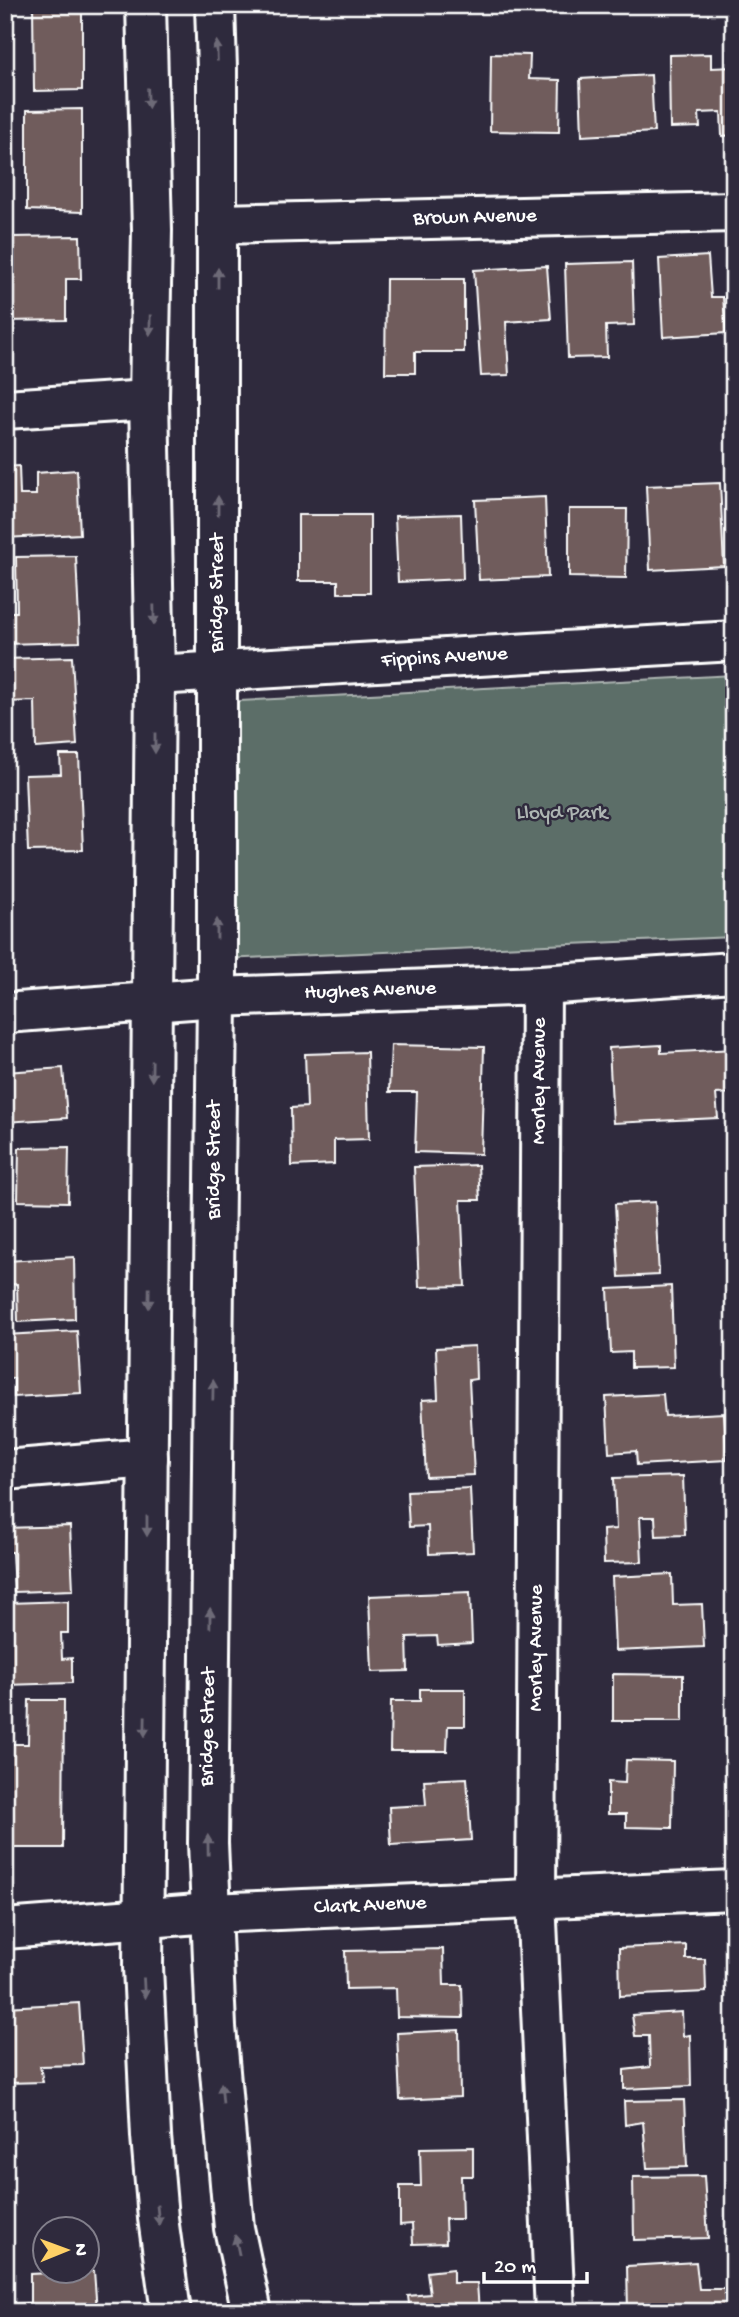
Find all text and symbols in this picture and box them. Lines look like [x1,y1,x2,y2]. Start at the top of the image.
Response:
one-way arrow [211,39,222,61]
one-way arrow [143,87,154,109]
street label: Brown Avenue [412,204,538,232]
one-way arrow [212,267,224,289]
one-way arrow [144,315,156,337]
one-way arrow [212,494,224,516]
street label: Bridge Street [206,531,231,653]
one-way arrow [148,605,160,627]
street label: Fippins Avenue [380,642,510,674]
one-way arrow [149,732,161,754]
park label: Lloyd Park [517,802,610,827]
one-way arrow [211,918,223,940]
street label: Hughes Avenue [304,976,438,1006]
street label: Morley Avenue [528,1016,553,1144]
one-way arrow [146,1060,158,1082]
street label: Bridge Street [203,1098,228,1220]
one-way arrow [144,1288,155,1310]
one-way arrow [208,1379,219,1401]
one-way arrow [141,1515,153,1537]
street label: Morley Avenue [525,1583,550,1711]
one-way arrow [205,1606,216,1628]
street label: Bridge Street [195,1665,223,1788]
one-way arrow [139,1716,151,1738]
one-way arrow [202,1834,214,1856]
street label: Clark Avenue [313,1891,428,1921]
one-way arrow [139,1977,150,1999]
one-way arrow [216,2082,227,2104]
one-way arrow [153,2204,164,2226]
north arrow [32,2216,102,2286]
one-way arrow [232,2234,243,2256]
scale bar [484,2240,587,2284]
text: N [68,2243,91,2256]
text: 20 m [494,2256,536,2281]

